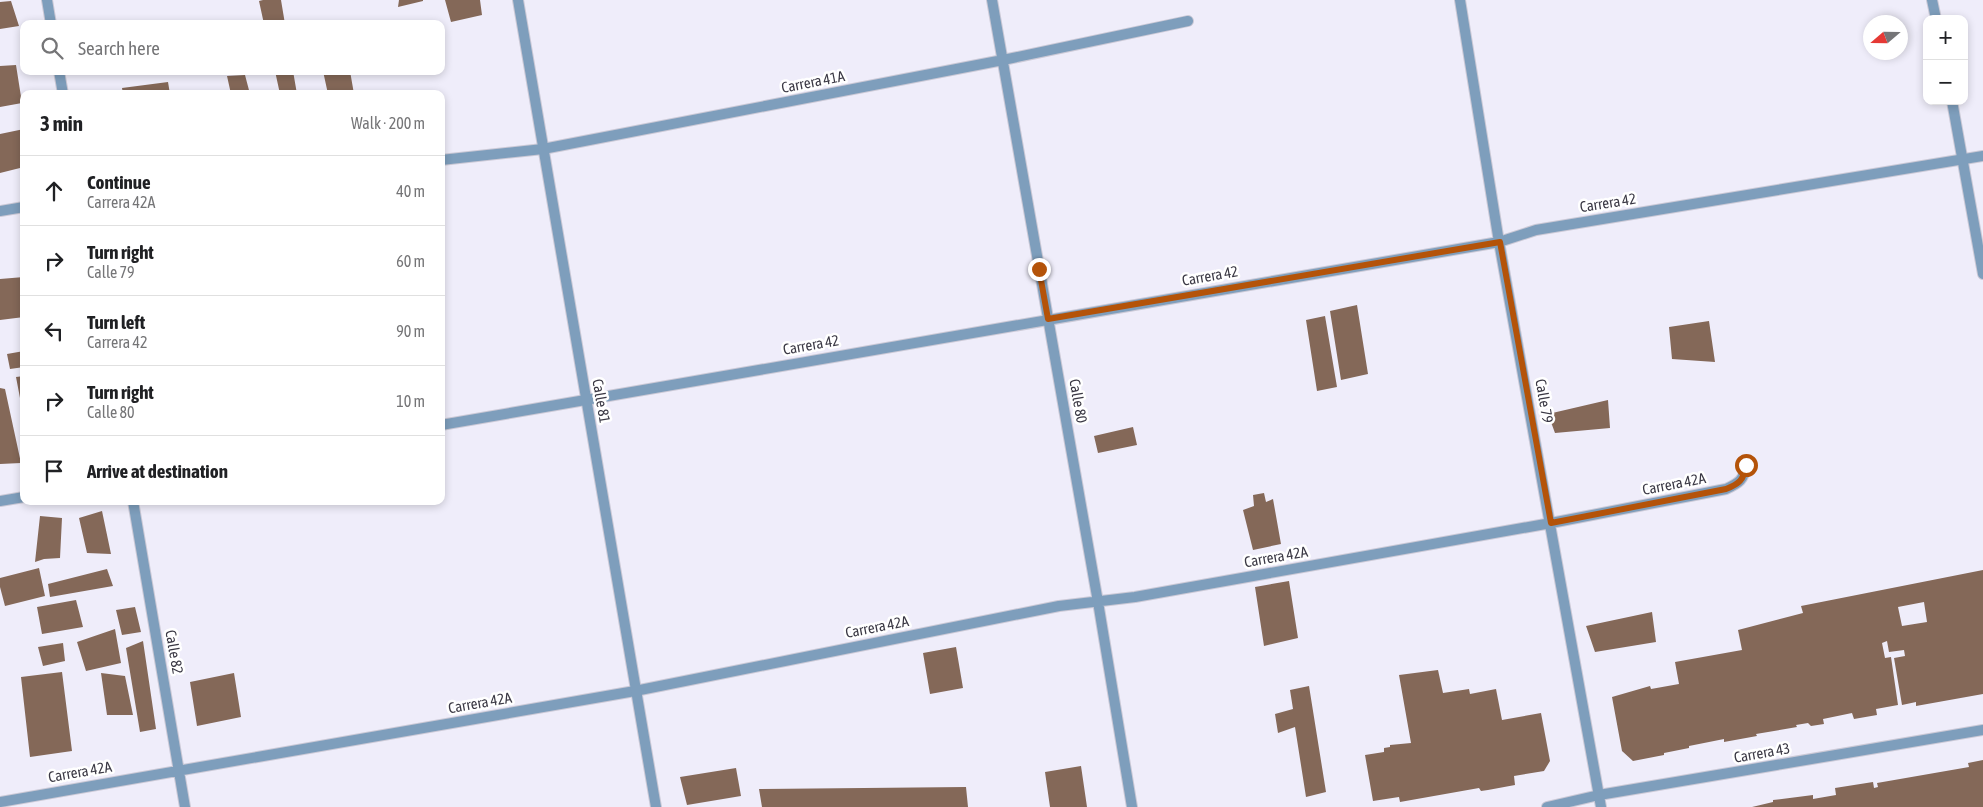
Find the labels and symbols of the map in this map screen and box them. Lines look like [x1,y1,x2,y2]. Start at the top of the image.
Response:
north arrow [1863,15,1908,60]
street label: Carrera 41A [780,67,847,96]
street label: Carrera 42 [1579,190,1637,215]
route end [1028,258,1051,281]
street label: Carrera 42 [1181,262,1239,289]
street label: Carrera 42 [782,331,840,358]
street label: Calle 81 [589,378,614,424]
street label: Calle 80 [1066,378,1091,424]
street label: Calle 79 [1532,378,1557,424]
route start [1735,454,1758,477]
street label: Carrera 42A [1641,469,1708,498]
street label: Carrera 42A [1243,542,1310,570]
street label: Carrera 42A [844,612,911,641]
street label: Calle 82 [162,629,187,675]
street label: Carrera 42A [447,688,514,716]
street label: Carrera 43 [1733,739,1791,766]
street label: Carrera 42A [47,757,114,785]

